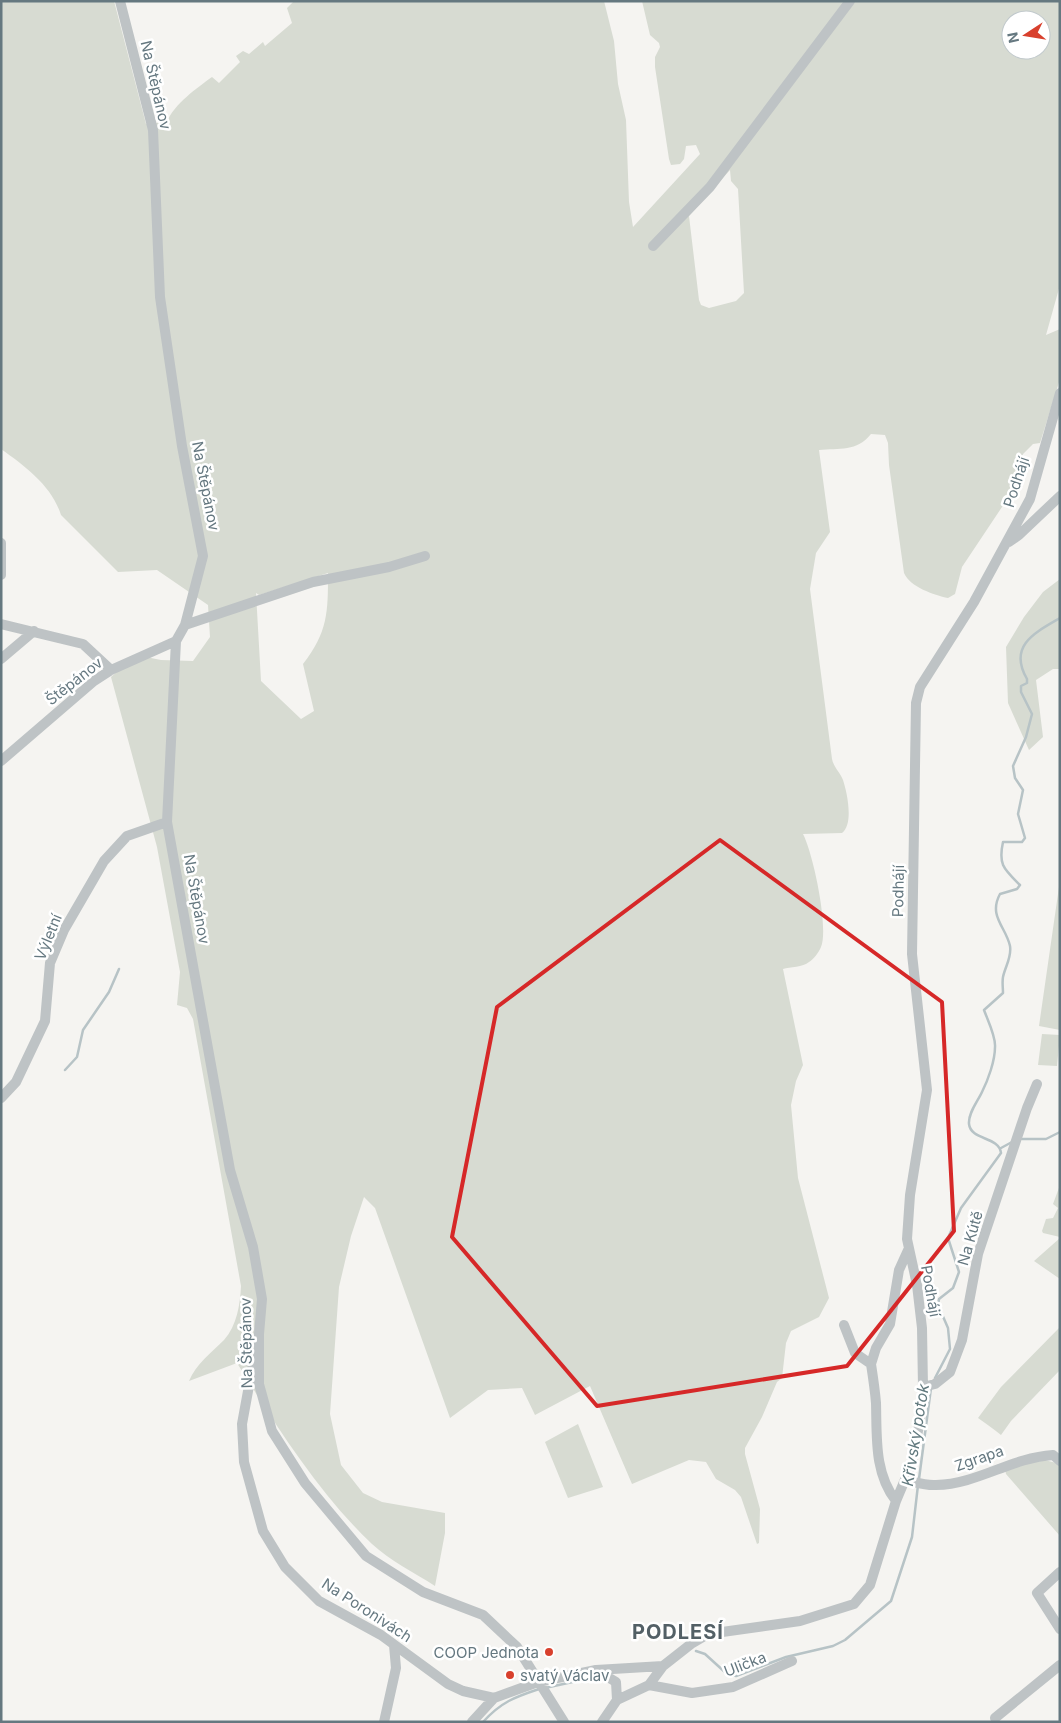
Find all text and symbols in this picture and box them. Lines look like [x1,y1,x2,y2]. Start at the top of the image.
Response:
north arrow [1001,10,1051,60]
text: N [1003,31,1022,45]
street label: Na Štěpánov [137,39,176,132]
street label: Na Štěpánov [188,440,224,533]
street label: Podhájí [999,454,1033,510]
street label: Štěpánov [42,653,107,709]
street label: Na Štěpánov [180,853,214,946]
street label: Podhájí [888,864,908,917]
street label: Výletní [30,911,66,963]
street label: Na Kútě [953,1209,987,1267]
street label: Podhájí [917,1264,945,1319]
street label: Na Štěpánov [236,1297,256,1389]
water label: Křivský potok [897,1382,933,1488]
street label: Zgrapa [952,1441,1006,1475]
street label: Na Poronivách [318,1574,416,1646]
district label: PODLESÍ [632,1619,724,1644]
place label: COOP Jednota [434,1643,539,1662]
marker: COOP Jednota [543,1646,555,1658]
street label: Ulička [721,1647,769,1681]
place label: svatý Václav [520,1666,610,1685]
marker: svatý Václav [504,1669,516,1681]

